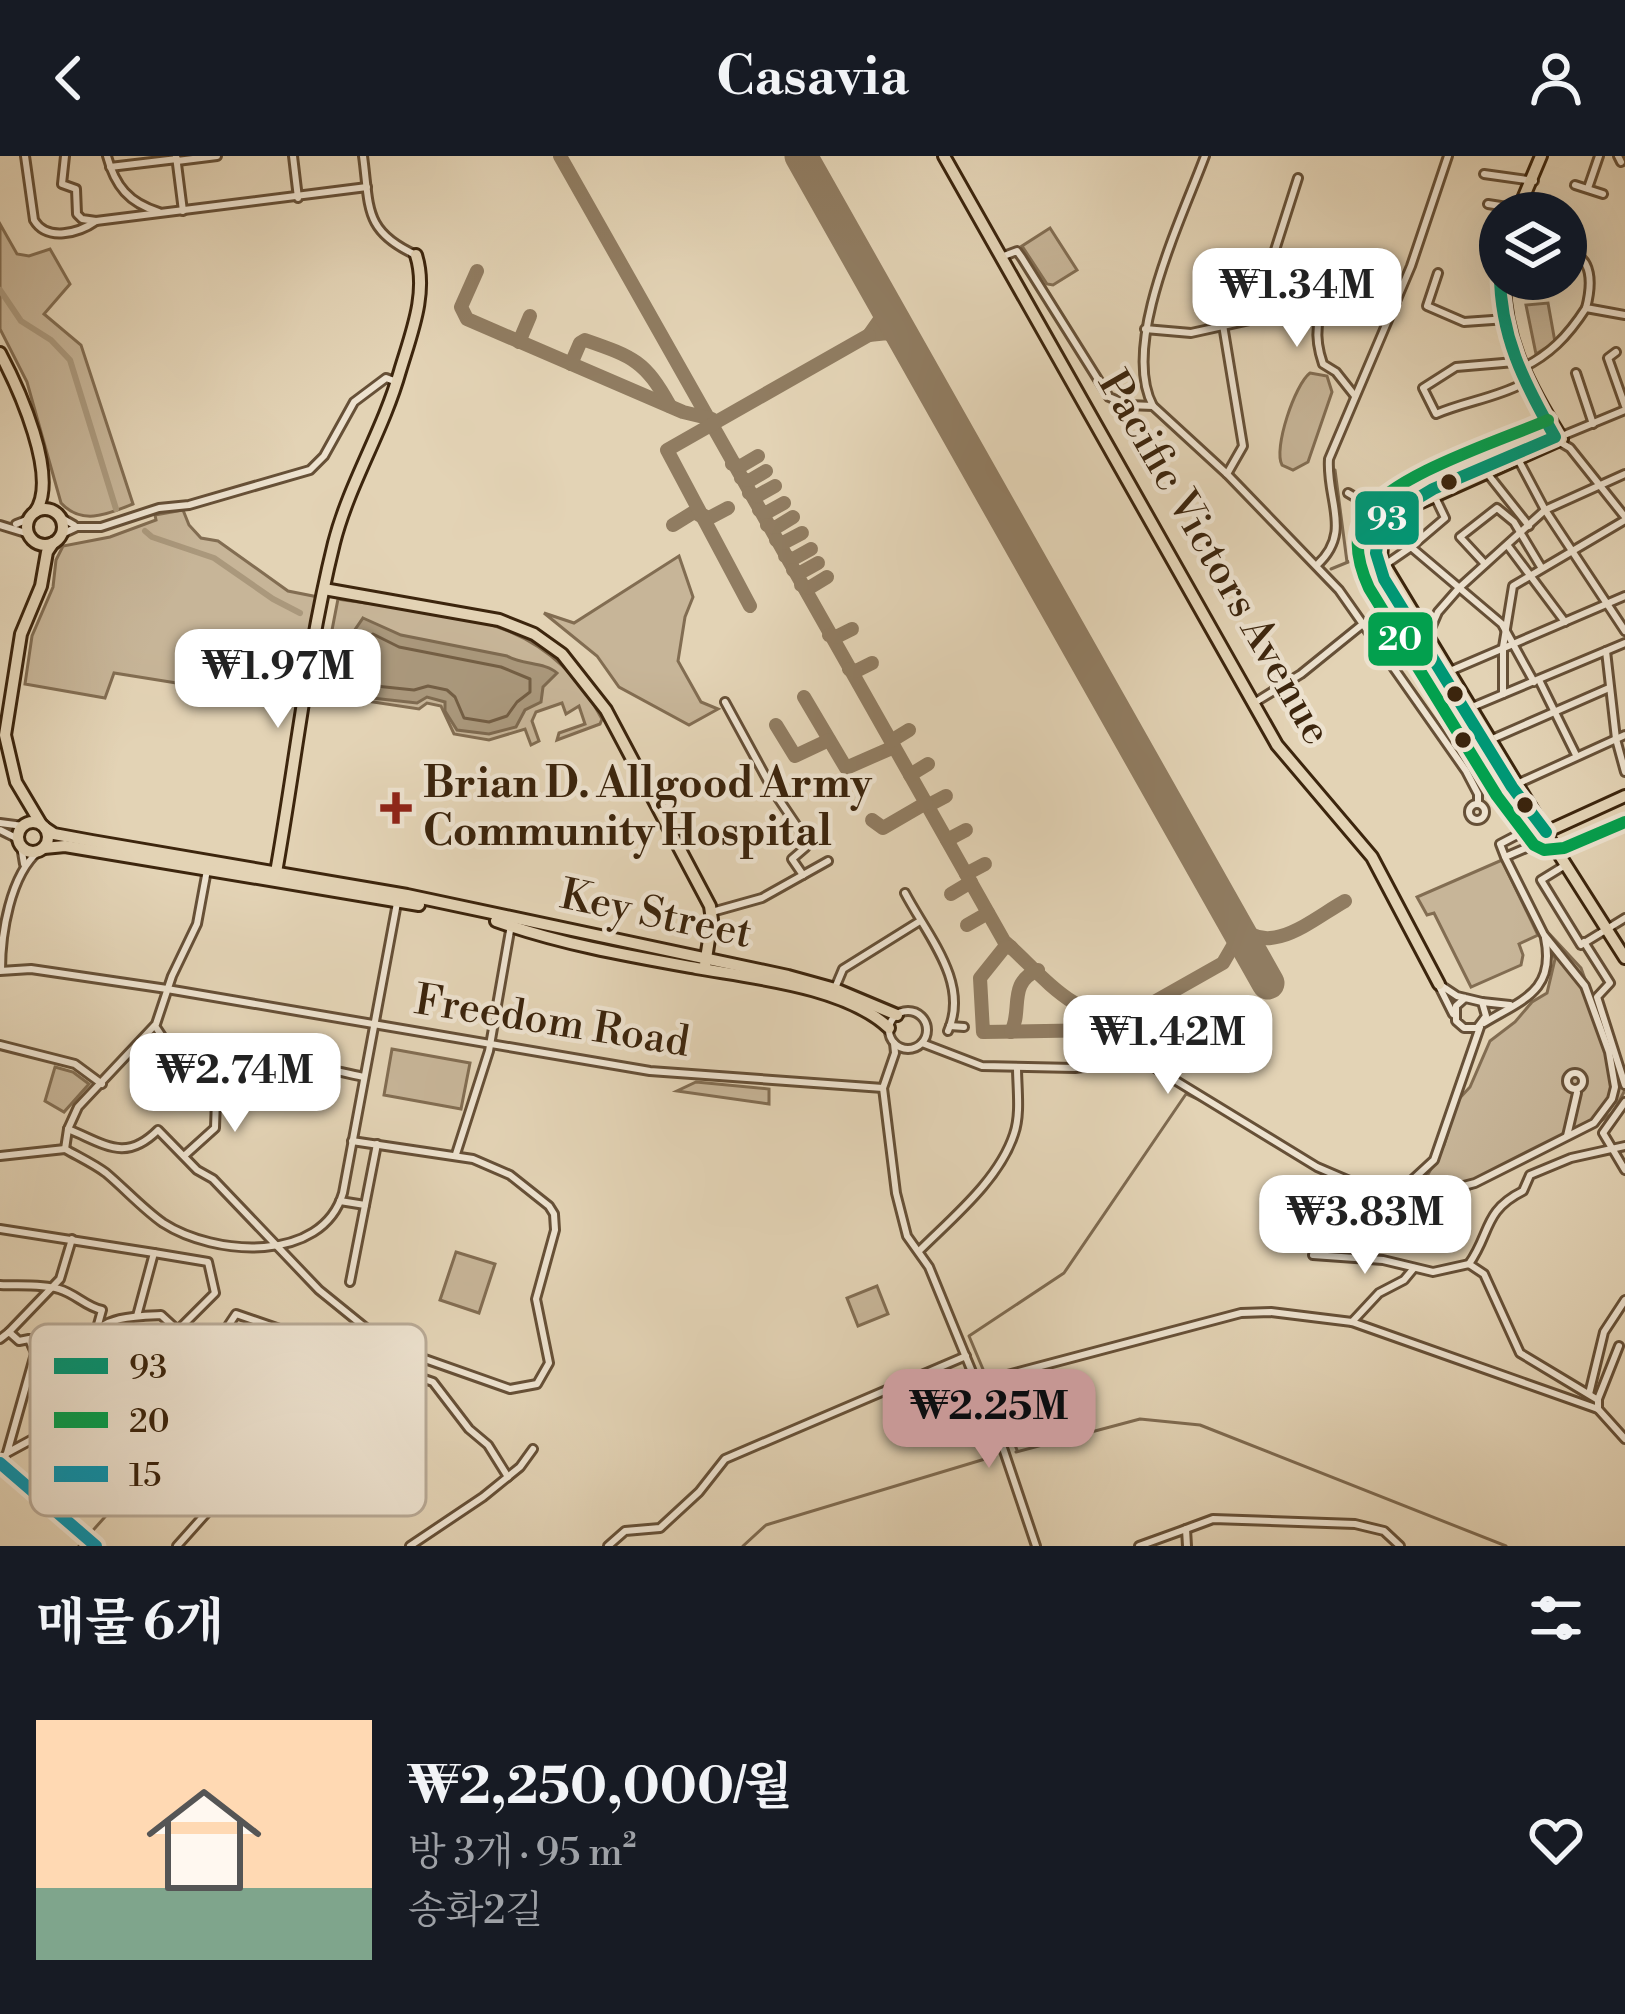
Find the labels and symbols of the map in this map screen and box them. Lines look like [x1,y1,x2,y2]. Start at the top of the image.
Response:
pin: ₩1.34M [1199,248,1395,350]
street label: Pacific Victors Avenue [1085,362,1343,754]
unlabelled marker [1438,471,1460,493]
line badge: 93 [1353,489,1421,547]
text: 93 [1367,500,1407,541]
line badge: 20 [1366,610,1435,668]
text: 20 [1378,620,1422,661]
pin: ₩1.97M [180,629,376,731]
unlabelled marker [1444,683,1466,705]
unlabelled marker [1452,729,1474,751]
place label: Brian D. Allgood Army Community Hospital [423,758,873,859]
marker: Brian D. Allgood Army Community Hospital [380,792,412,824]
unlabelled marker [1514,794,1536,816]
street label: Key Street [555,869,757,962]
street label: Freedom Road [411,974,693,1070]
pin: ₩1.42M [1070,995,1266,1097]
pin: ₩2.74M [137,1033,333,1135]
pin: ₩3.83M [1267,1175,1463,1277]
legend [30,1324,426,1516]
text: 93 [129,1348,167,1389]
pin: ₩2.25M [891,1369,1087,1471]
text: 20 [129,1402,170,1443]
text: 15 [129,1456,161,1497]

